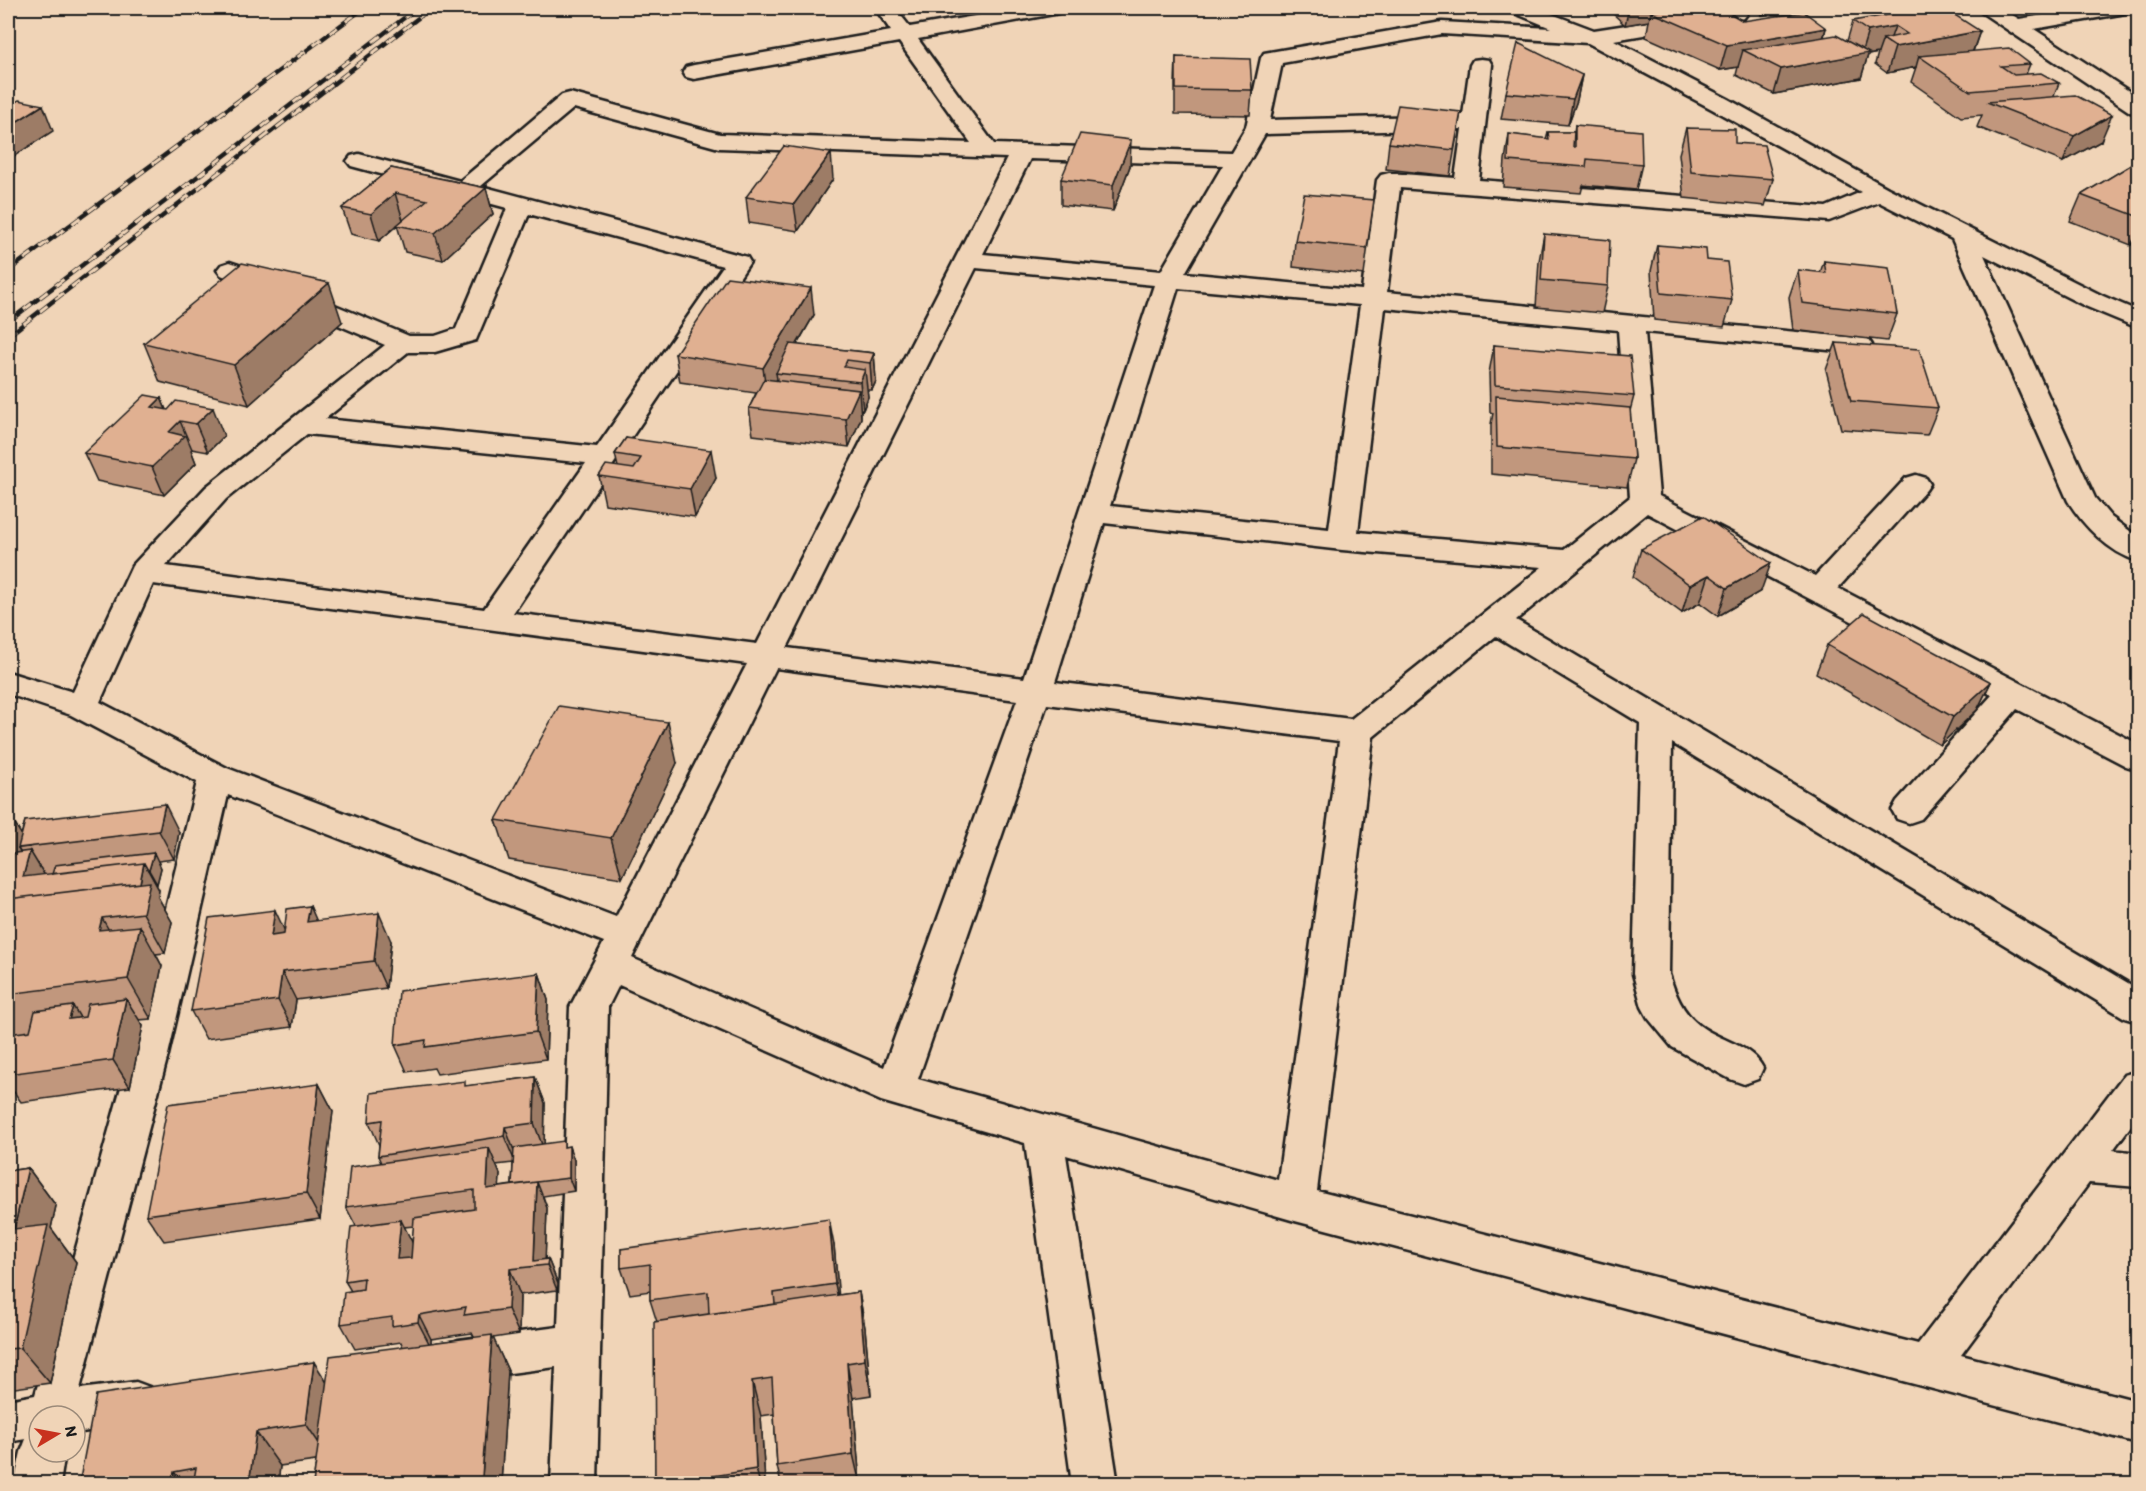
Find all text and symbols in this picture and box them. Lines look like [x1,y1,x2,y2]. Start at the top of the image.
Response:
north arrow [27,1404,87,1464]
text: N [61,1425,82,1438]

